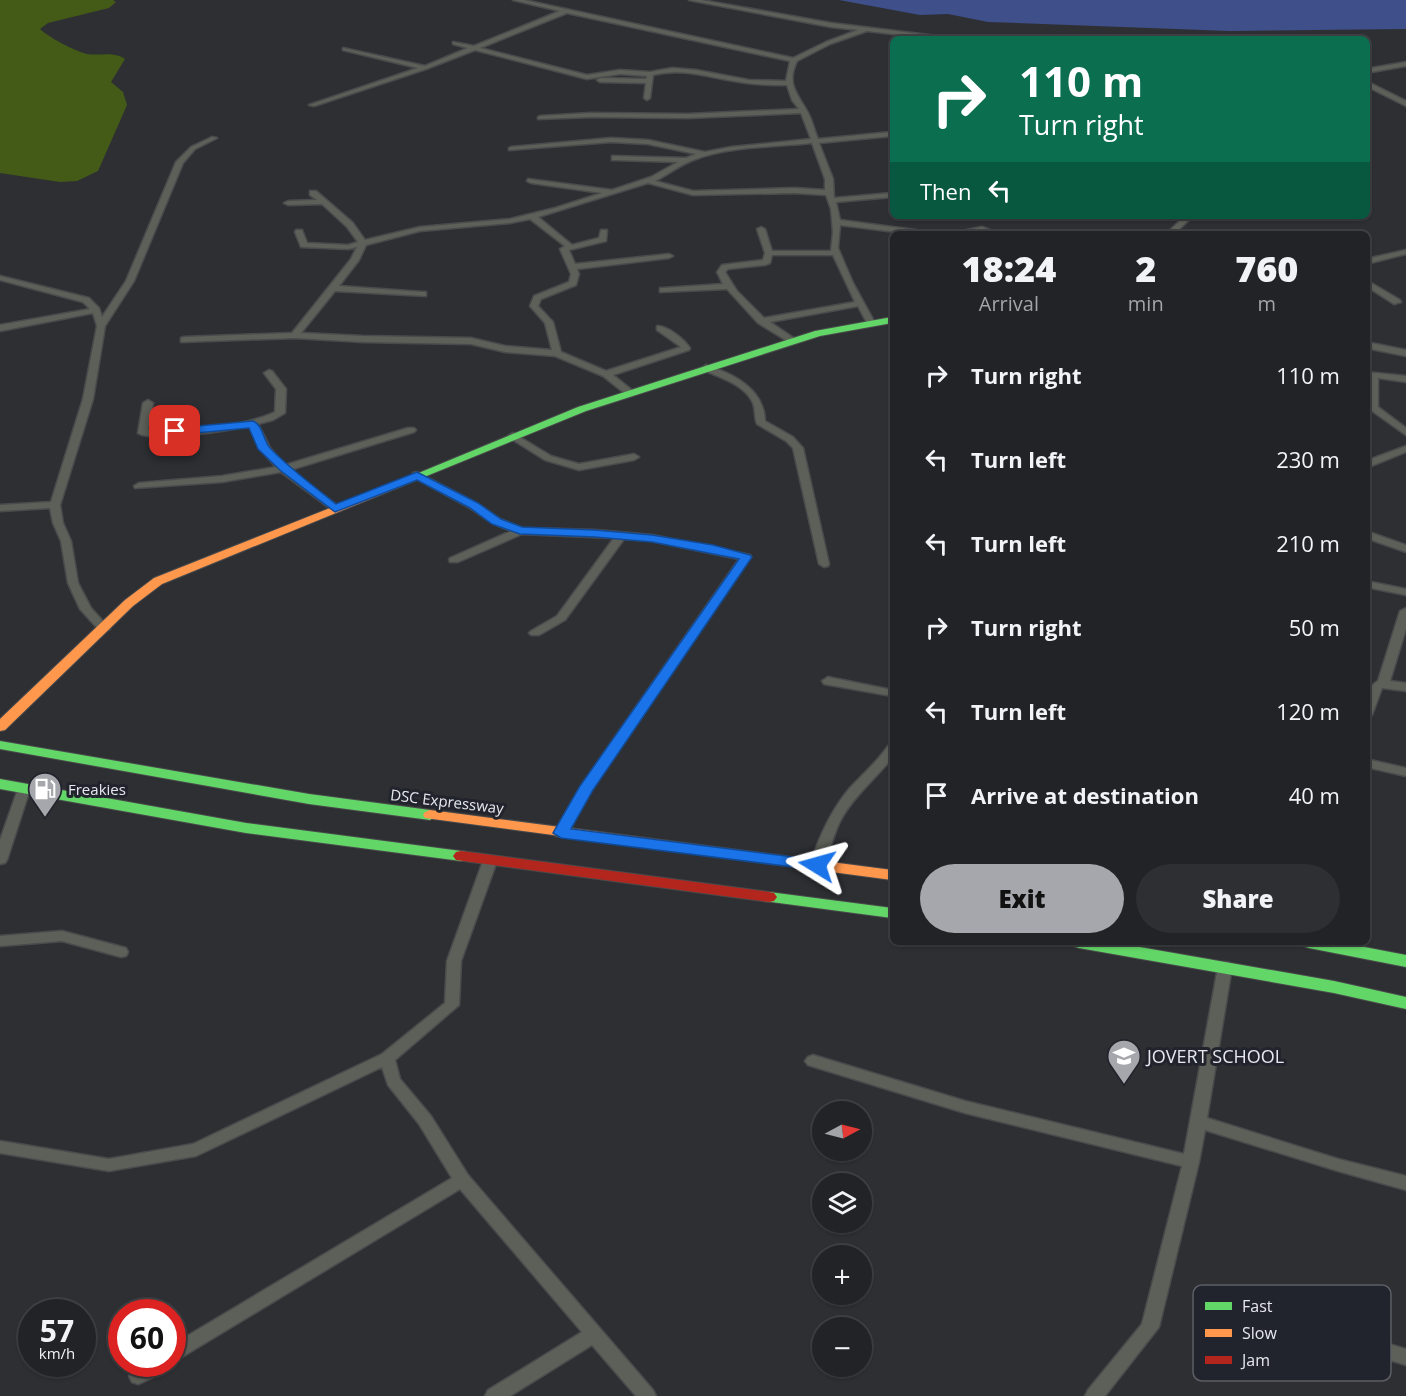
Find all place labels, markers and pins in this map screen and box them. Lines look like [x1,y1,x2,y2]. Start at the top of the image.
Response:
pin [149,405,200,456]
fuel station icon: Freakies [27,771,63,818]
place label: Freakies [68,779,126,799]
school or university icon: JOVERT SCHOOL [1106,1038,1142,1085]
place label: JOVERT SCHOOL [1145,1044,1284,1068]

